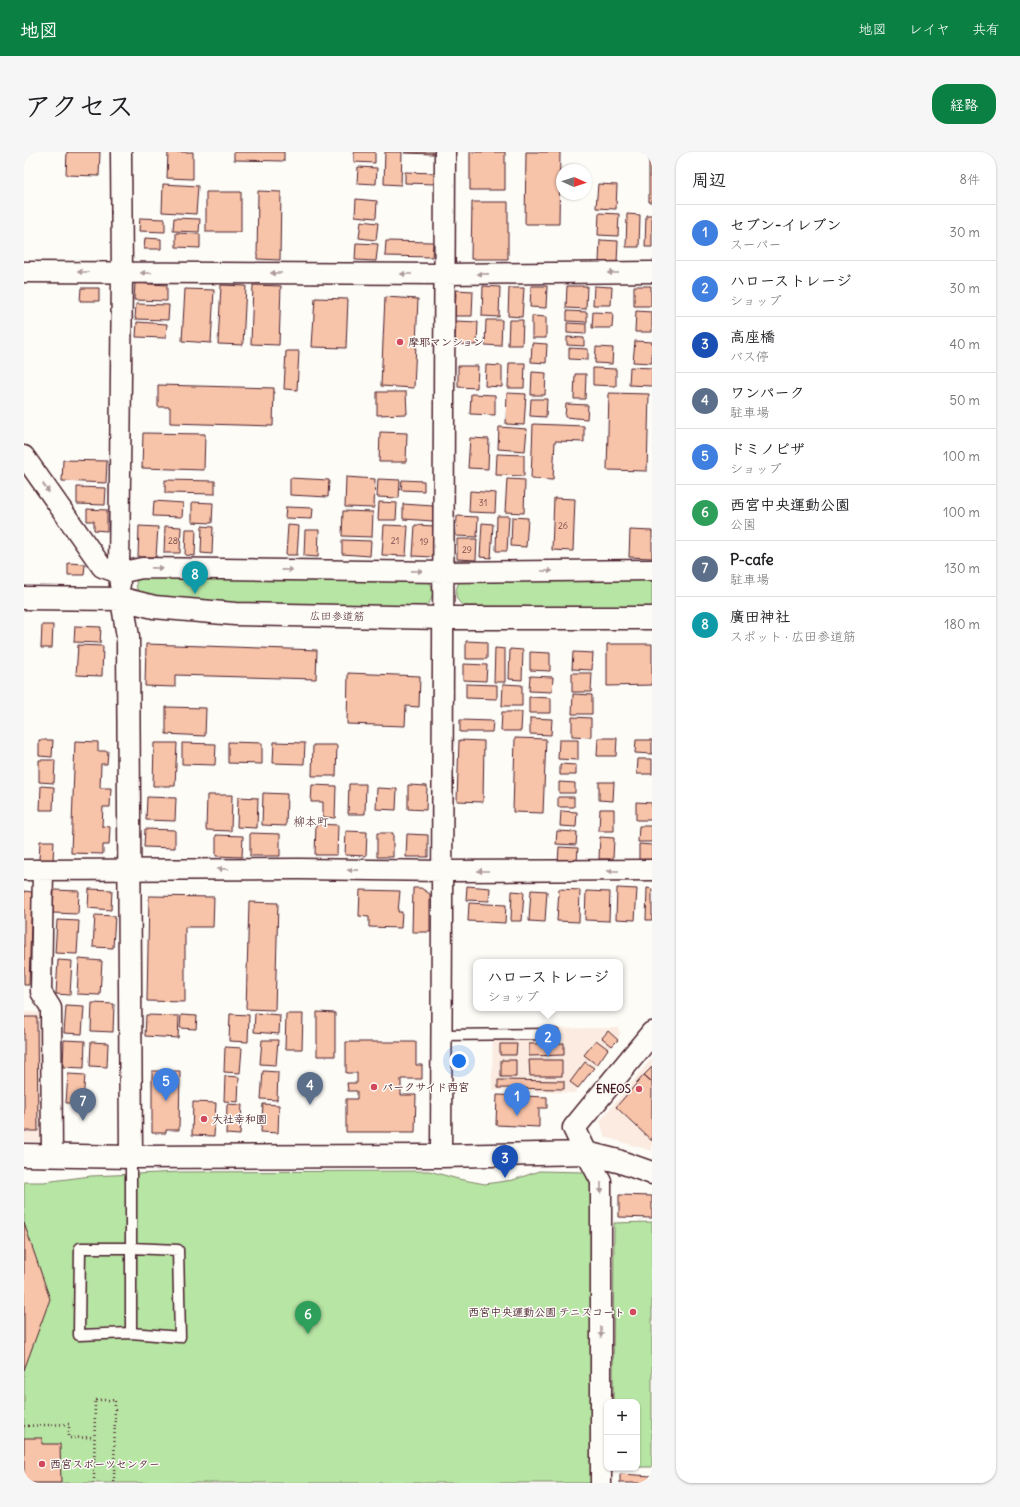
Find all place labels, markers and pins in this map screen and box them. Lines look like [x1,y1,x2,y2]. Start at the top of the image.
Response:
place label: 摩耶マンション [408,335,484,349]
marker: 摩耶マンション [395,337,405,347]
pin: 8 [182,561,208,594]
pin: 2 [535,1024,561,1057]
pin: 5 [153,1068,179,1101]
pin: 4 [297,1072,323,1105]
place label: パークサイド西宮 [382,1080,469,1094]
marker: パークサイド西宮 [369,1082,379,1092]
place label: ENEOS [596,1082,631,1096]
pin: 1 [504,1083,530,1116]
marker: ENEOS [634,1084,644,1094]
pin: 7 [70,1088,96,1121]
place label: 大社幸和園 [212,1112,267,1126]
marker: 大社幸和園 [199,1114,209,1124]
pin: 3 [492,1145,518,1178]
pin: 6 [295,1301,321,1334]
place label: 西宮中央運動公園 テニスコート [468,1305,625,1319]
marker: 西宮中央運動公園 テニスコート [628,1307,638,1317]
place label: 西宮スポーツセンター [50,1457,160,1471]
marker: 西宮スポーツセンター [37,1459,47,1469]

